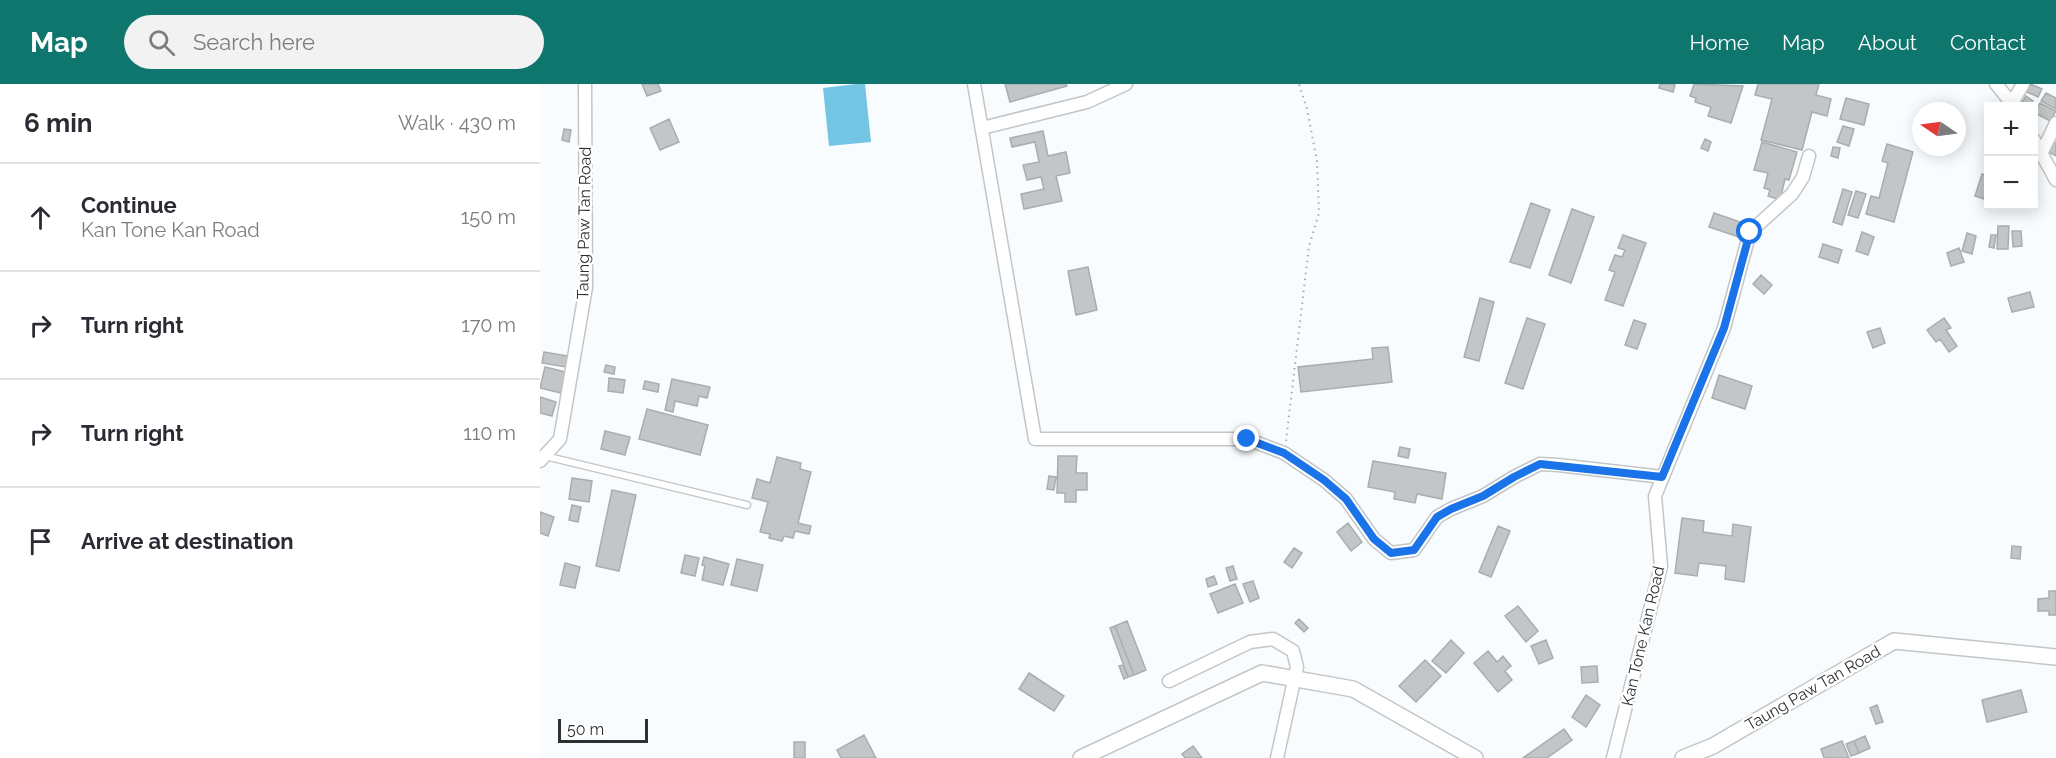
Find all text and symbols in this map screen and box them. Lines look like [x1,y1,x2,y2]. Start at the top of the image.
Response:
search box [124,15,544,69]
text: Map [30,26,88,59]
icon: search [145,26,178,59]
text: Search here [193,29,315,55]
text: Home [1690,30,1749,55]
text: Map [1782,30,1825,55]
text: About [1858,30,1917,55]
text: Contact [1950,30,2026,55]
north arrow [1912,102,1966,156]
map controls [1984,102,2038,210]
button: + [1984,102,2038,156]
text: 6 min [24,108,93,138]
text: Walk · 430 m [398,111,516,135]
street label: Taung Paw Tan Road [573,146,595,300]
button: − [1984,156,2038,210]
text: Continue [81,192,177,218]
icon: ahead [24,201,57,234]
text: 150 m [461,205,516,229]
text: Kan Tone Kan Road [81,218,260,242]
route start [1736,218,1762,244]
icon: right [24,309,57,342]
text: Turn right [81,312,184,338]
text: 170 m [461,313,516,337]
icon: right [24,417,57,450]
text: Turn right [81,420,184,446]
text: 110 m [463,421,516,445]
route end [1233,425,1259,451]
icon: arrive [24,525,57,558]
text: Arrive at destination [81,528,294,554]
street label: Kan Tone Kan Road [1618,564,1668,708]
street label: Taung Paw Tan Road [1742,642,1884,734]
scale bar [558,716,648,744]
text: 50 m [567,720,604,739]

